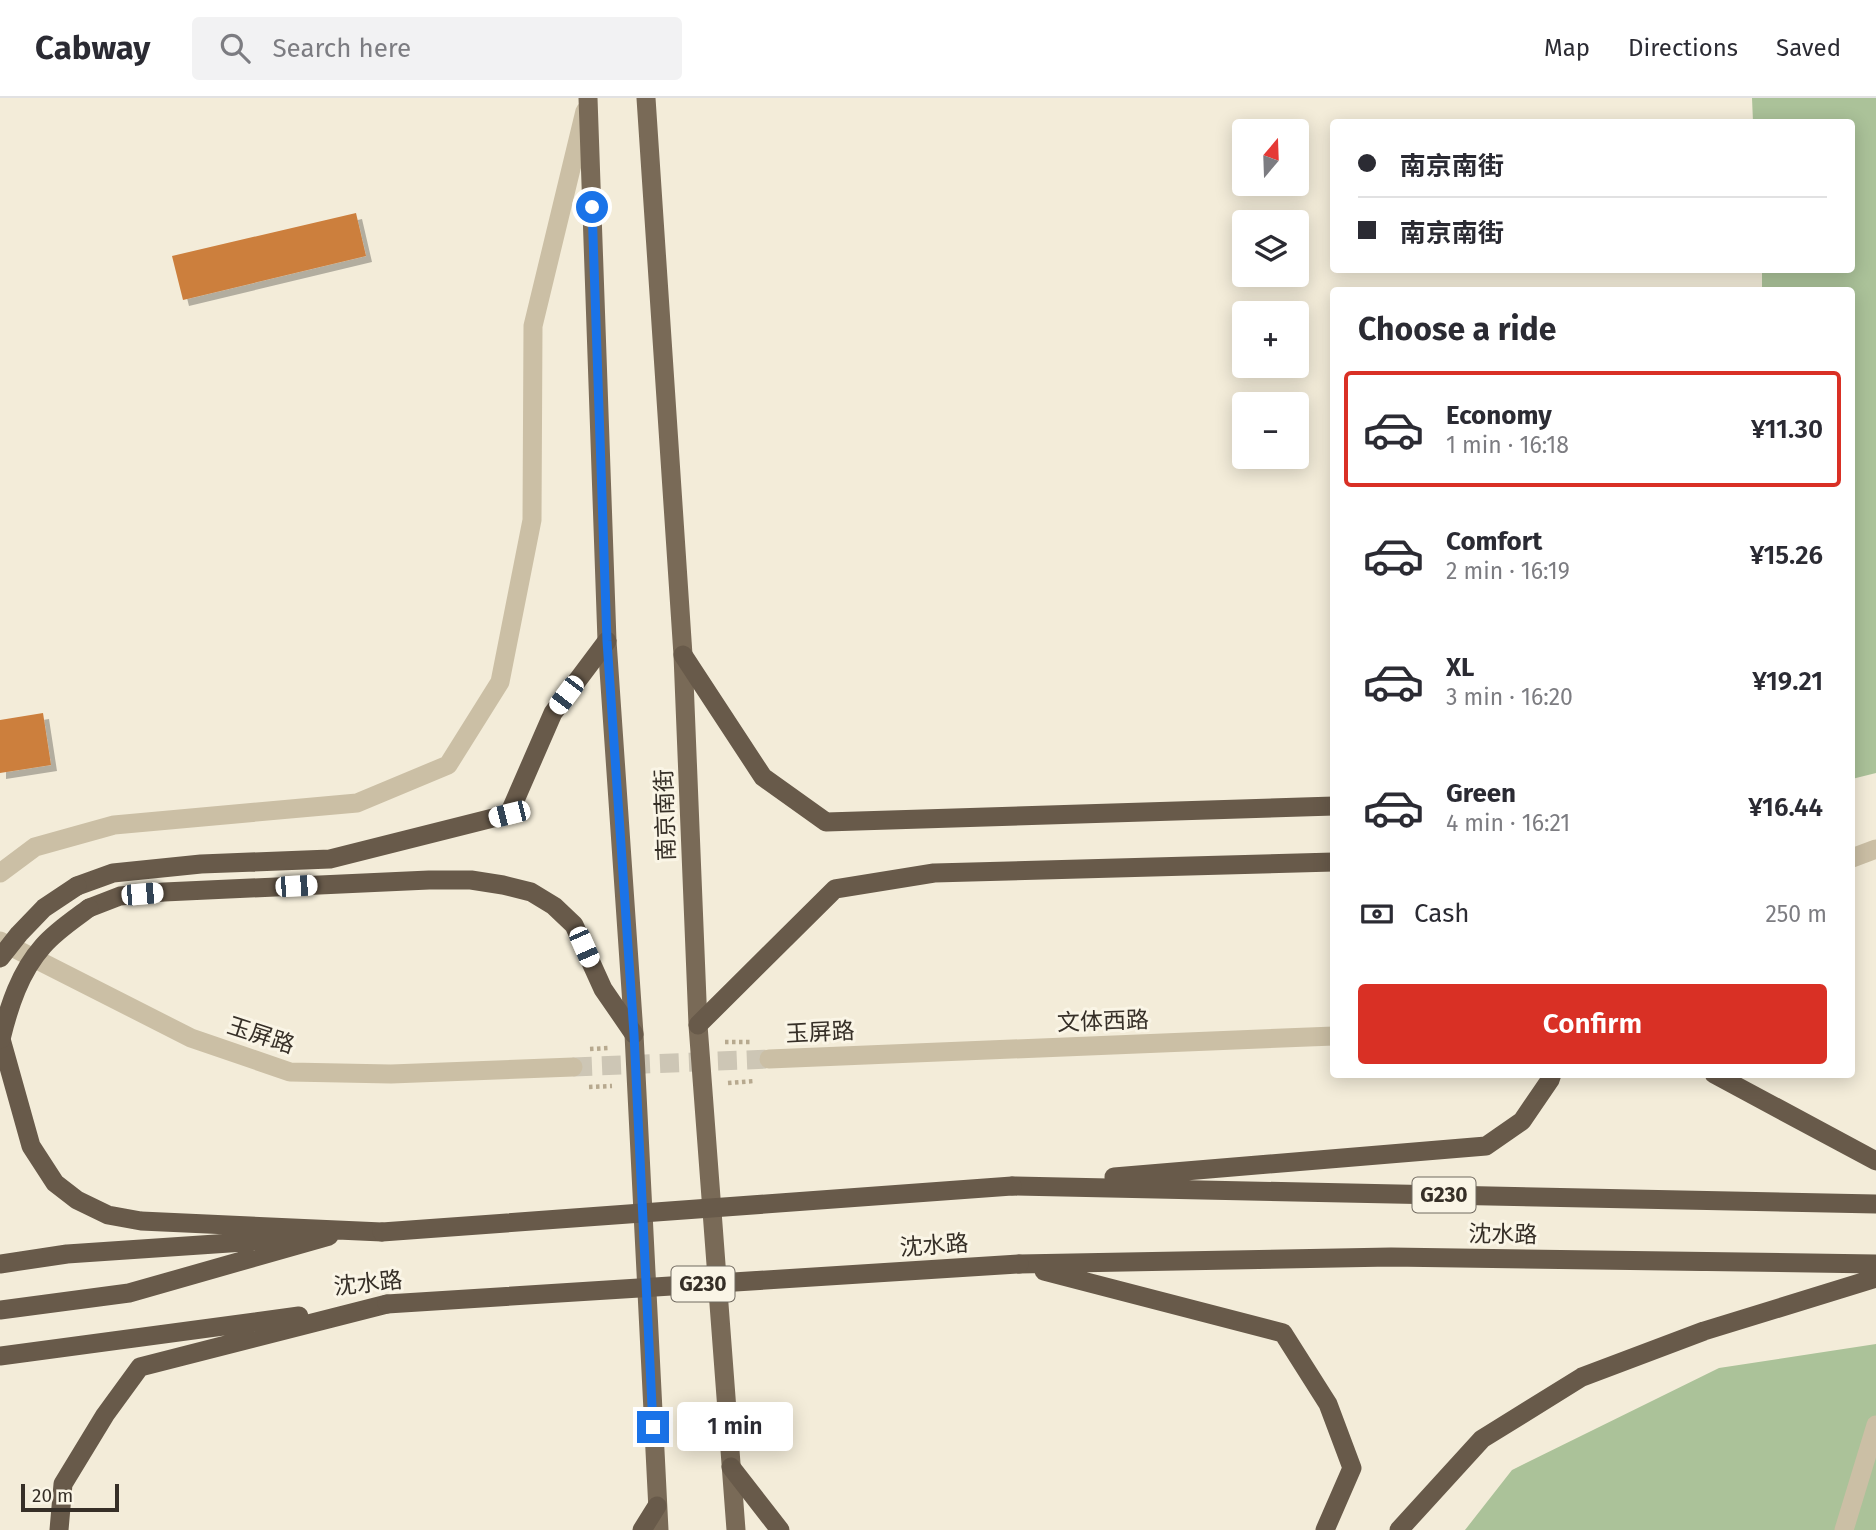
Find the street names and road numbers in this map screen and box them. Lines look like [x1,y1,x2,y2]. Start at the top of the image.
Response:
street label: 南京南街 [649,769,681,861]
street label: 文体西路 [1057,1005,1149,1037]
street label: 玉屏路 [224,1011,298,1059]
street label: 玉屏路 [785,1016,855,1048]
road number: G230 [1412,1178,1476,1212]
street label: 沈水路 [1468,1219,1538,1249]
street label: 沈水路 [899,1229,969,1261]
street label: 沈水路 [332,1265,404,1301]
road number: G230 [672,1266,734,1302]

